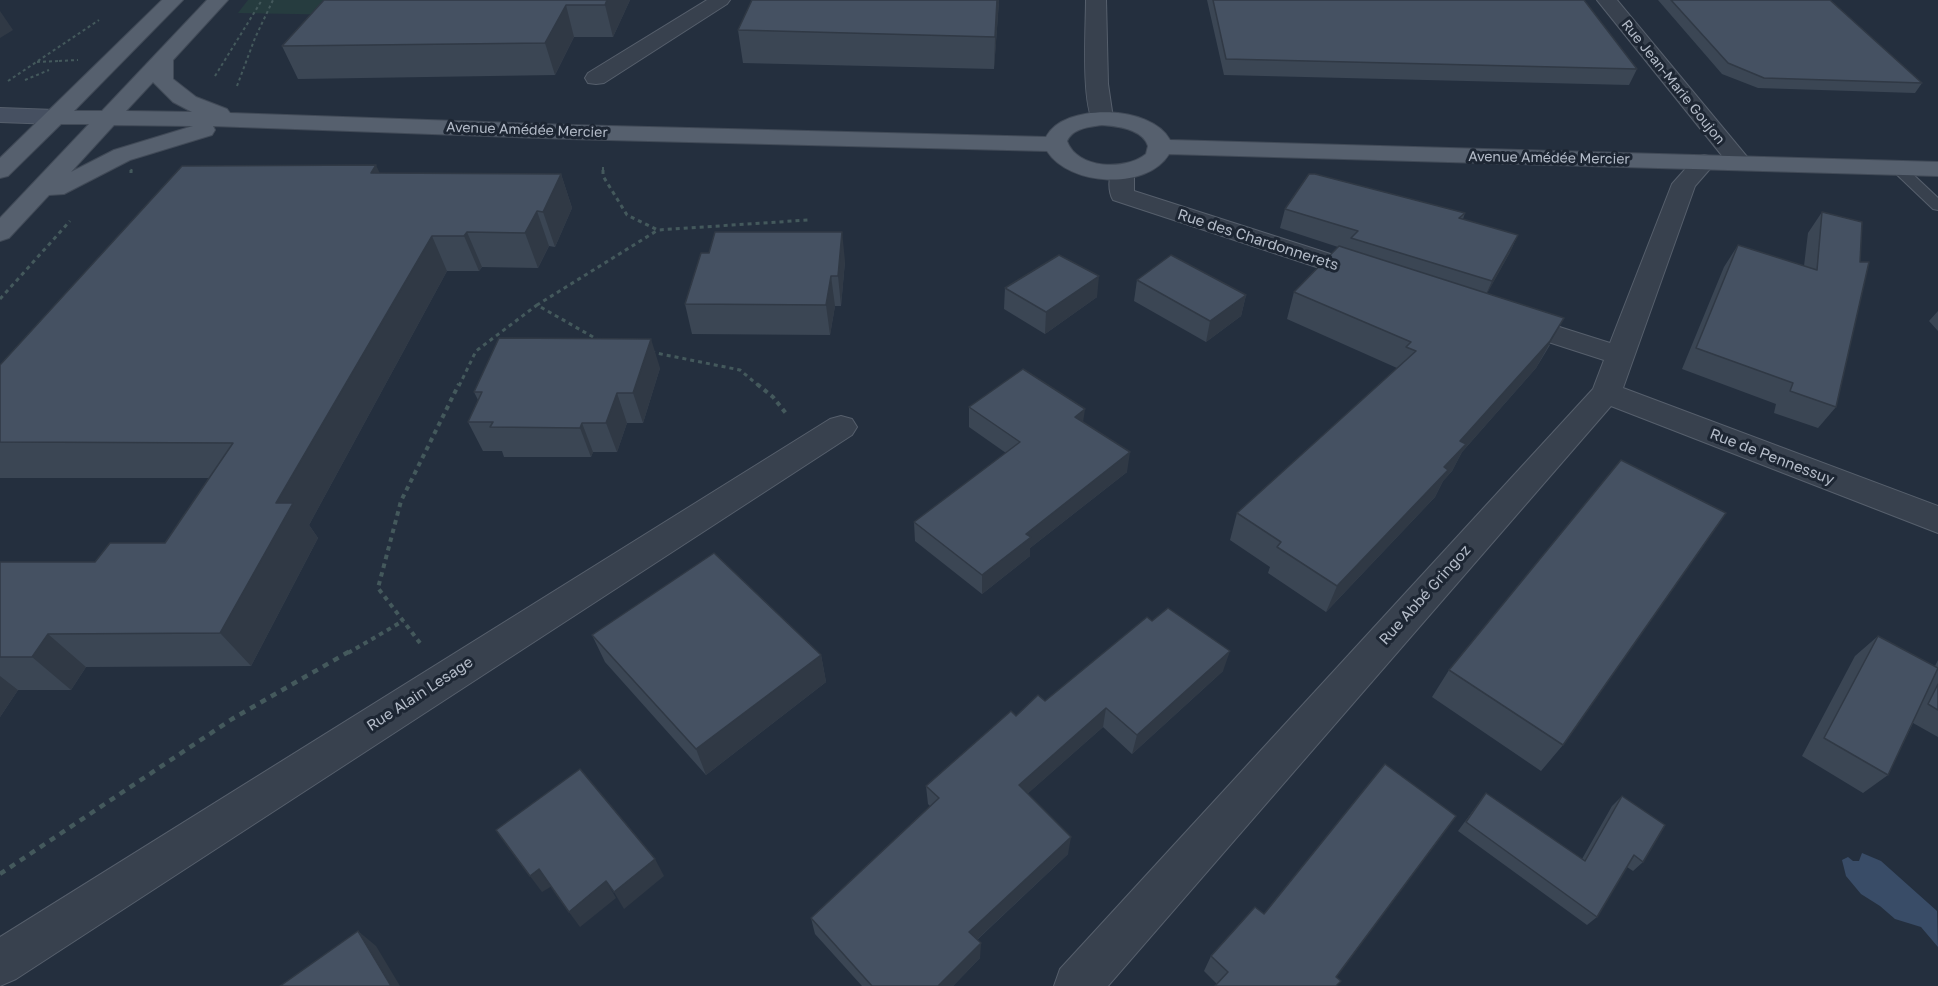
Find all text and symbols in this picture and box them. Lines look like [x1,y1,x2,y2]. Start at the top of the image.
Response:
street label: Rue Jean-Marie Goujon [1618,16,1728,148]
street label: Avenue Amédée Mercier [446,119,608,141]
street label: Avenue Amédée Mercier [1468,148,1630,168]
street label: Rue des Chardonnerets [1175,205,1341,275]
street label: Rue de Pennessuy [1707,425,1837,489]
street label: Rue Abbé Gringoz [1376,541,1474,649]
street label: Rue Alain Lesage [364,653,476,735]

